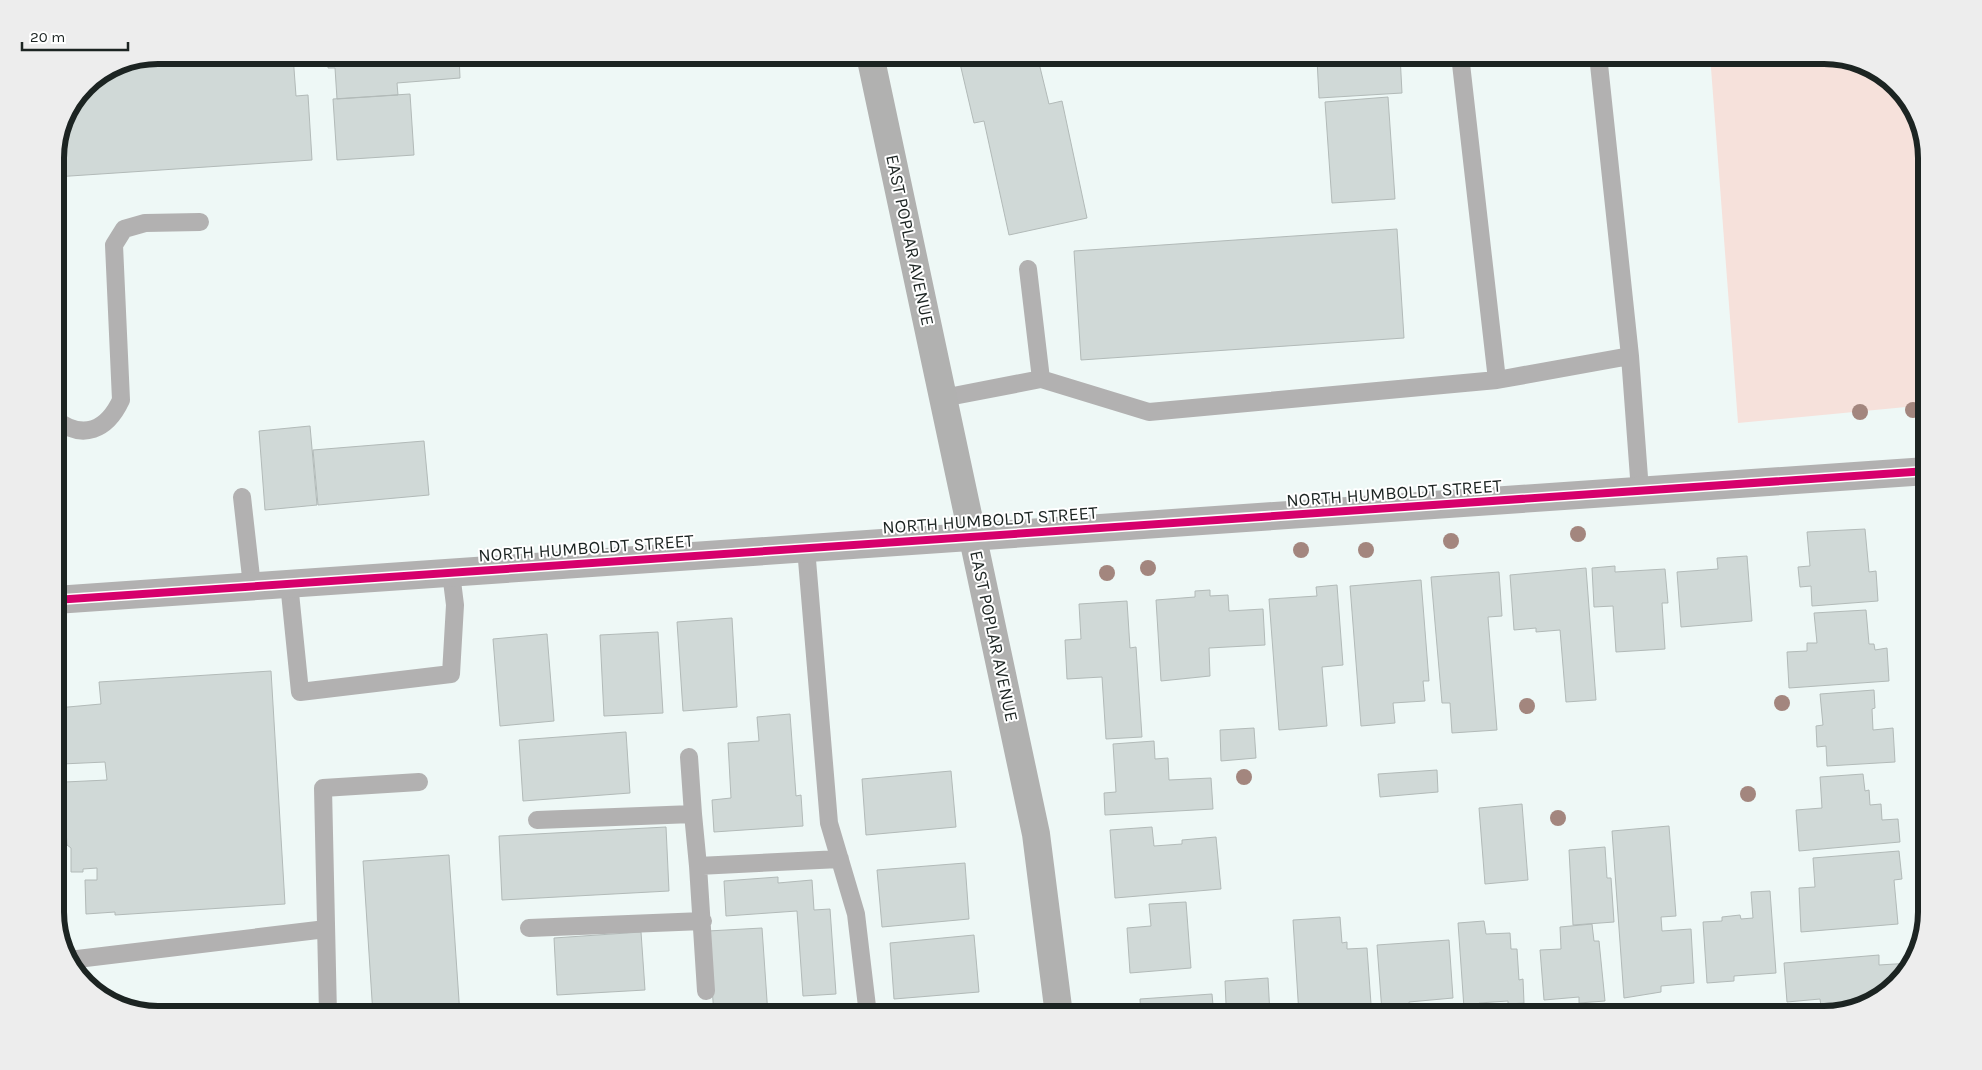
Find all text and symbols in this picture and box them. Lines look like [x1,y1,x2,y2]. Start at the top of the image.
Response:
scale bar [22,20,129,52]
text: 20 m [30,28,65,46]
street label: EAST POPLAR AVENUE [881,152,939,328]
street label: NORTH HUMBOLDT STREET [1286,474,1502,512]
street label: NORTH HUMBOLDT STREET [882,501,1098,539]
street label: NORTH HUMBOLDT STREET [478,529,694,567]
street label: EAST POPLAR AVENUE [965,548,1023,724]

